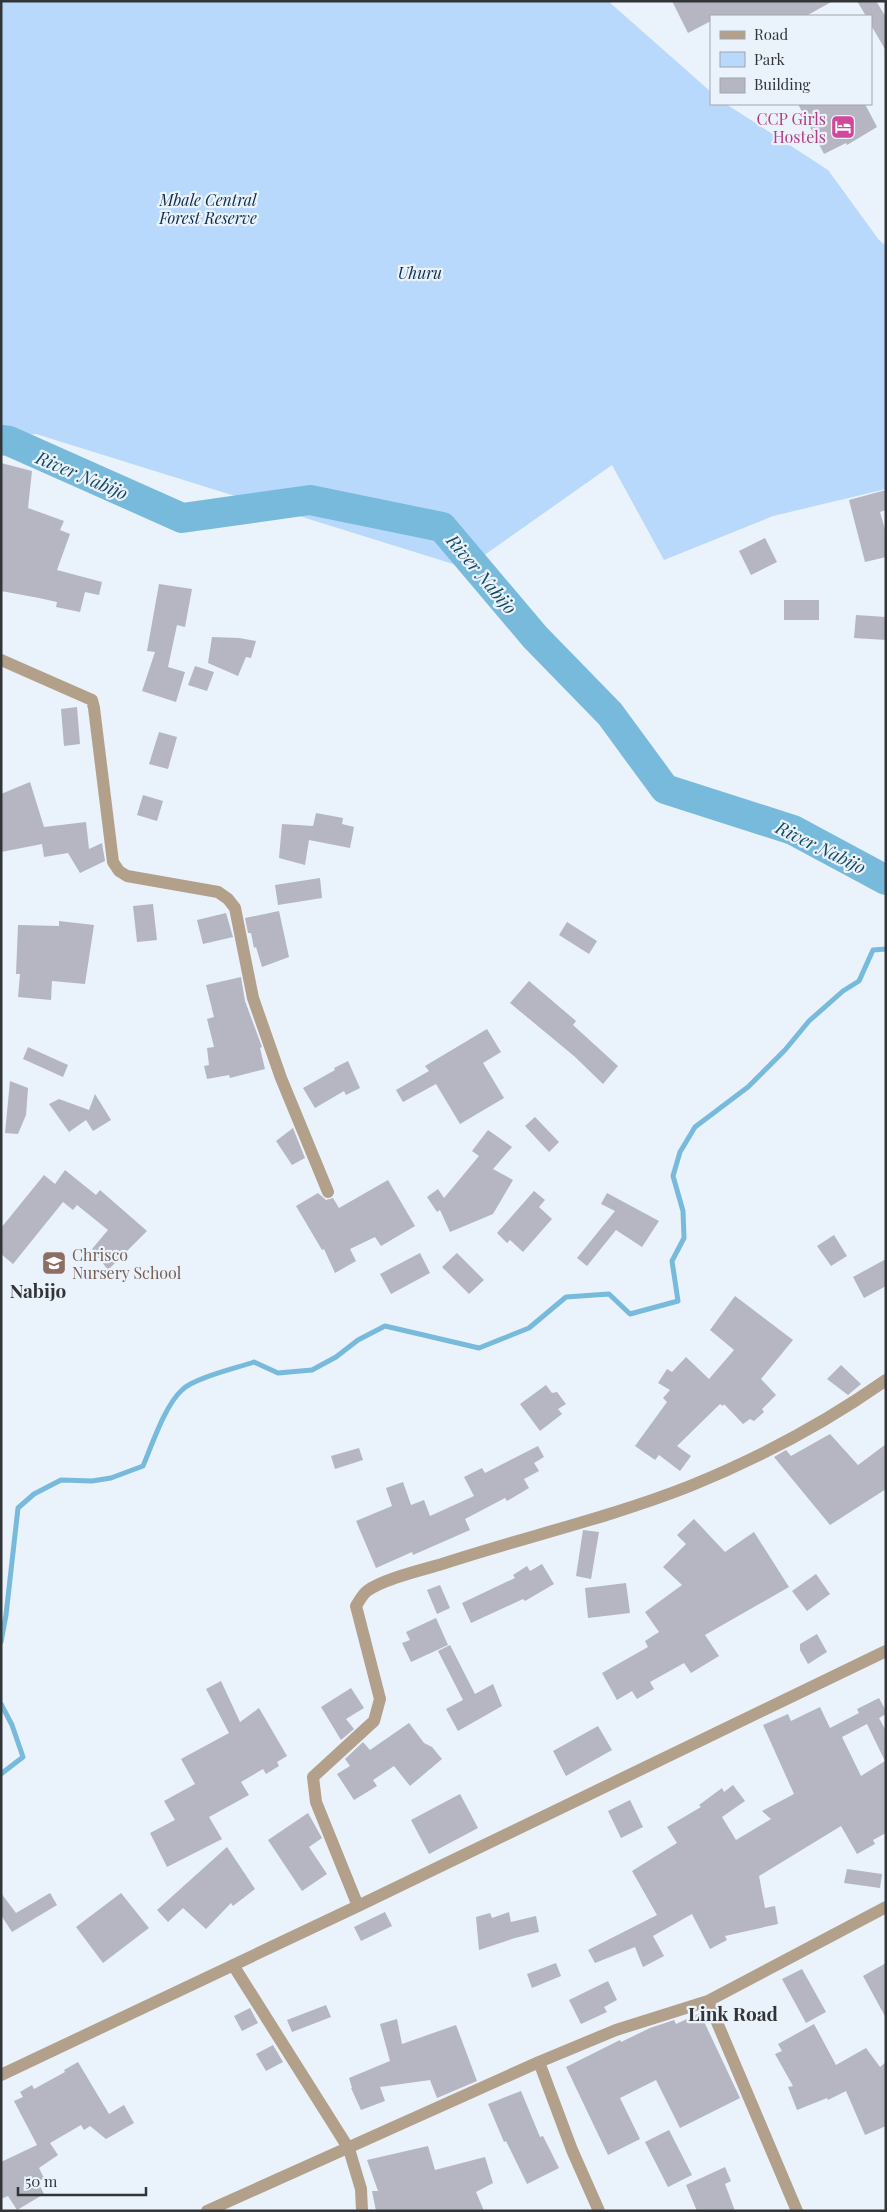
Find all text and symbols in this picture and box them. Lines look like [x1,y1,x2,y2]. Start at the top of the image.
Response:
legend [710,15,872,105]
text: Road [754,24,788,44]
text: Park [754,49,786,69]
text: Building [754,74,811,94]
place label: CCP Girls Hostels [757,108,826,147]
hotel icon: CCP Girls Hostels [830,114,856,140]
park label: Mbale Central Forest Reserve [158,189,257,228]
park label: Uhuru [398,262,442,283]
water label: River Nabijo [32,445,132,505]
water label: River Nabijo [441,528,523,619]
water label: River Nabijo [771,814,870,879]
place label: Chrisco Nursery School [72,1244,182,1283]
school or university icon: Chrisco Nursery School [41,1250,67,1276]
district label: Nabijo [10,1277,67,1303]
district label: Link Road [688,2000,779,2026]
scale bar [18,2164,145,2196]
text: 50 m [25,2171,58,2191]

